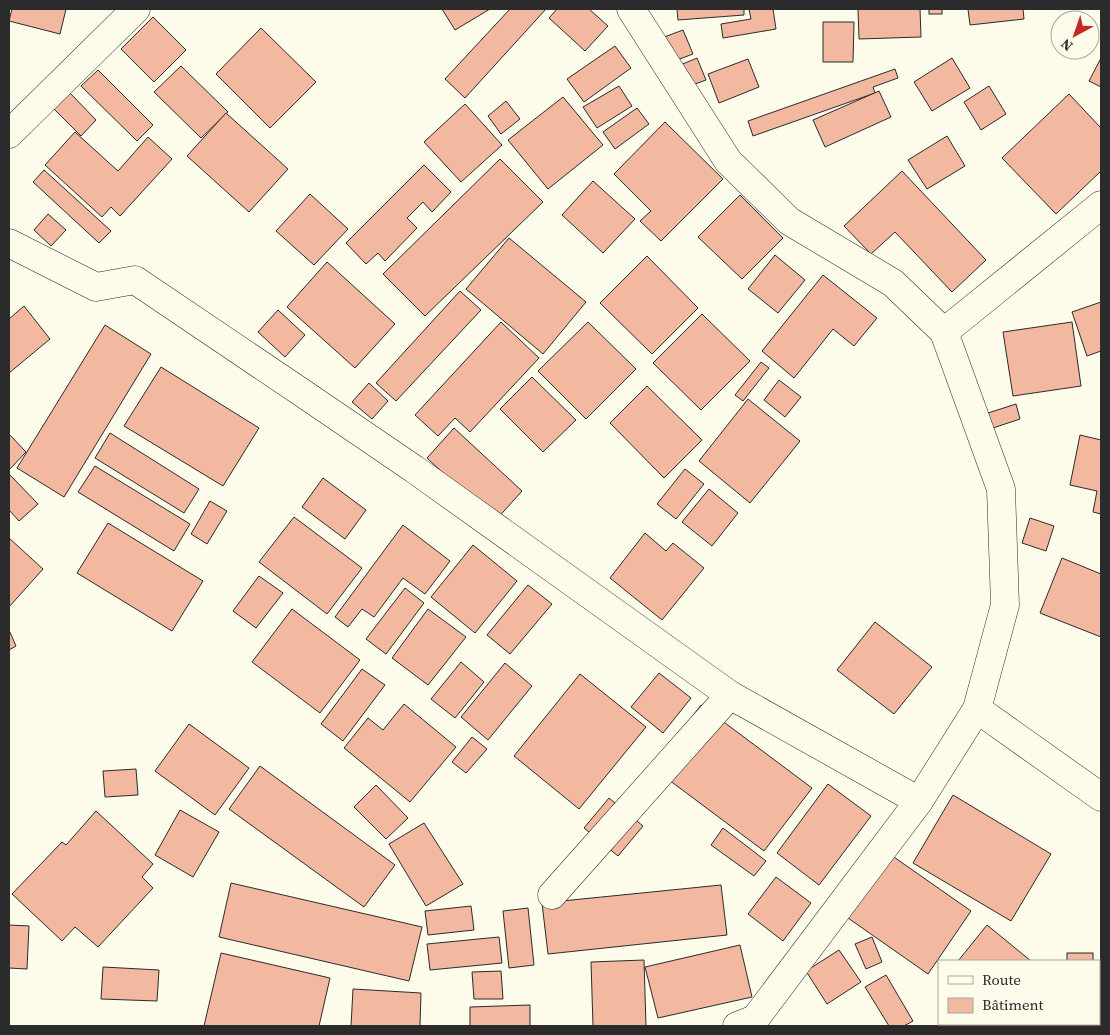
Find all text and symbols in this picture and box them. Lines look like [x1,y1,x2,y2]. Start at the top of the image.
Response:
north arrow [1050,10,1100,60]
text: N [1056,34,1077,56]
legend [938,960,1100,1025]
text: Route [982,969,1021,990]
text: Bâtiment [982,994,1044,1015]

